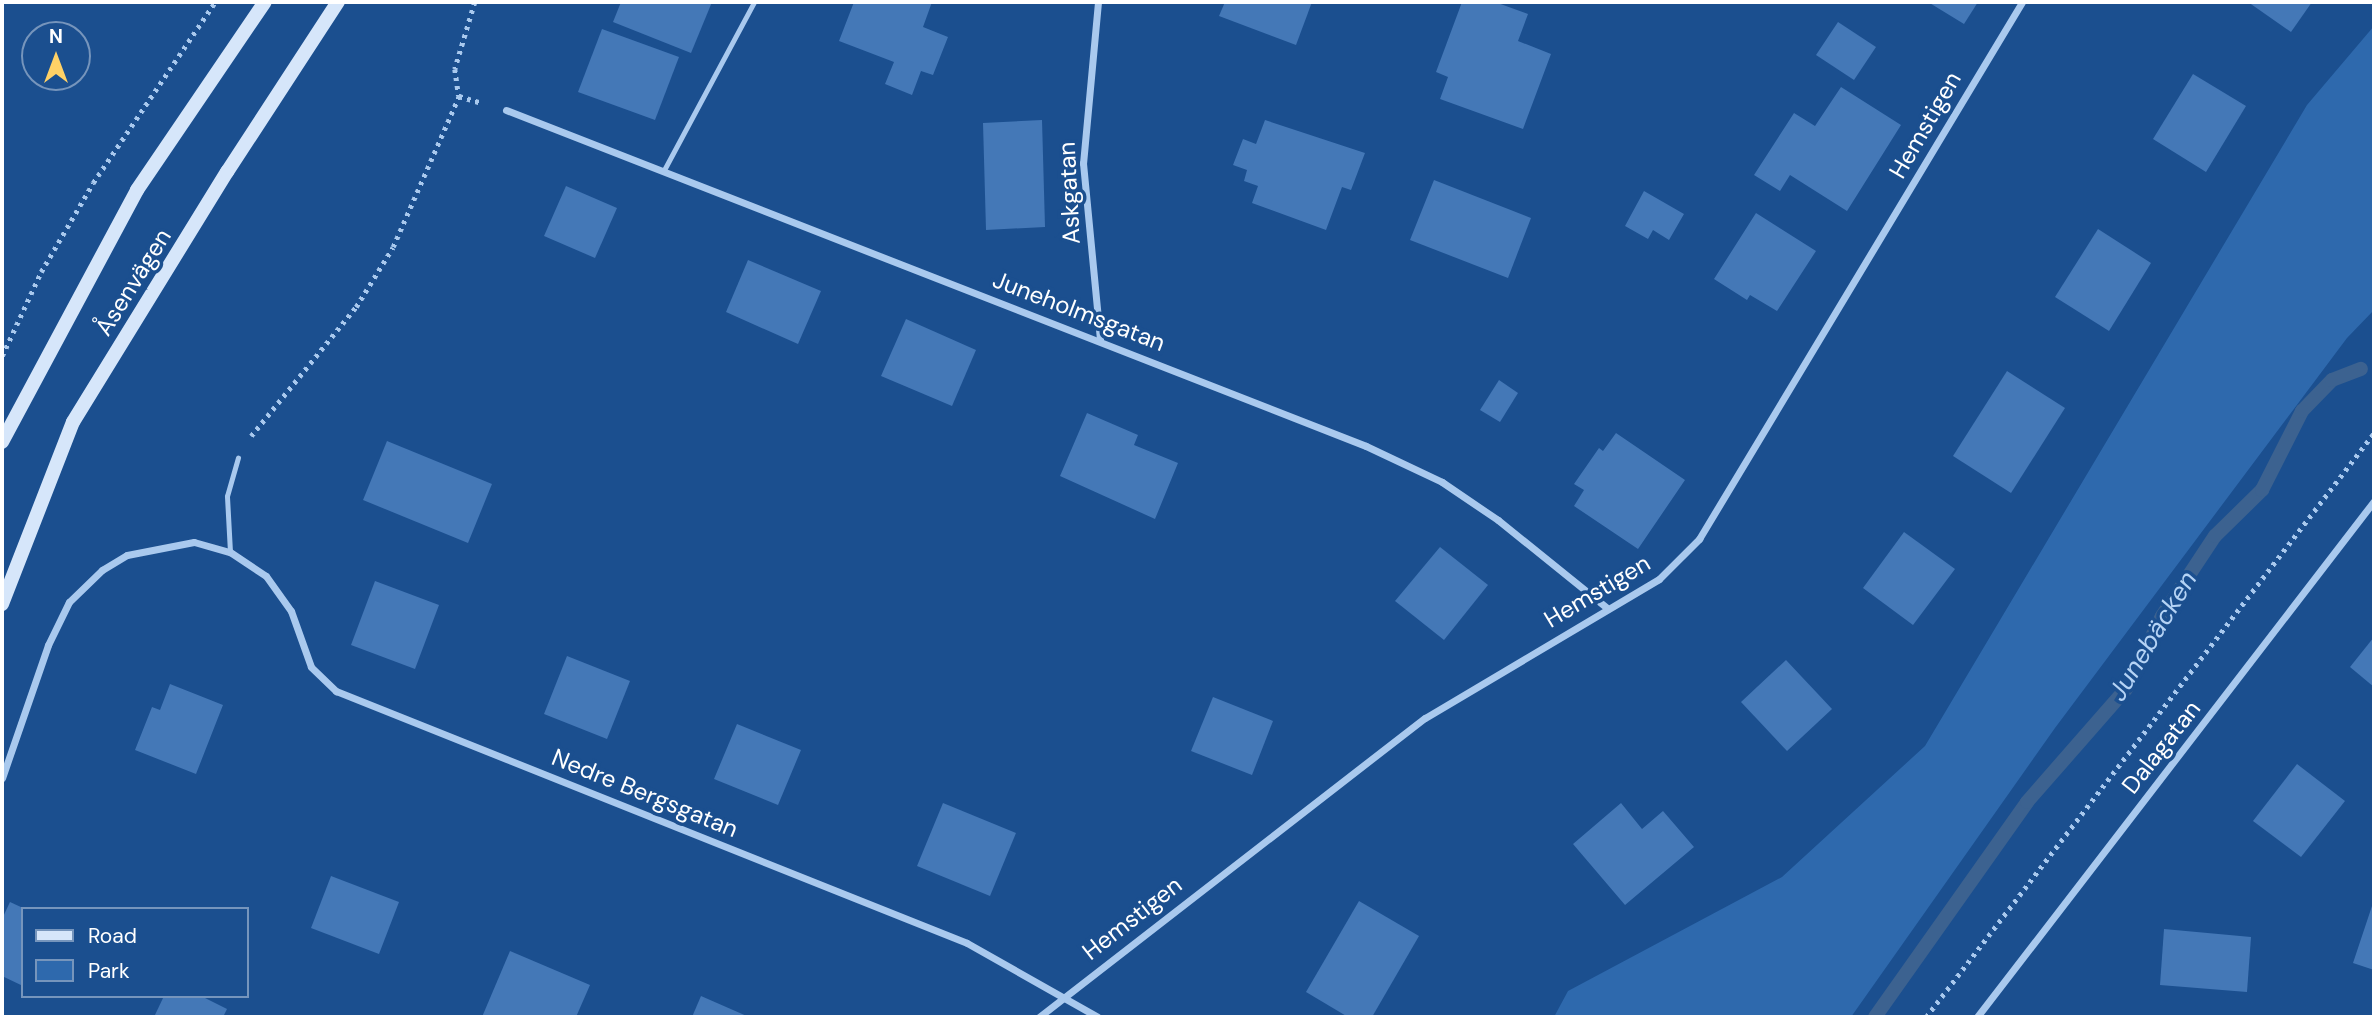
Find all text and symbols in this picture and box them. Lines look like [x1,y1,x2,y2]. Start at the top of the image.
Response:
north arrow [21,21,91,91]
text: N [49,24,63,49]
street label: Hemstigen [1883,67,1967,183]
street label: Askgatan [1052,141,1086,245]
street label: Åsenvägen [89,223,177,341]
street label: Juneholmsgatan [989,265,1169,357]
street label: Hemstigen [1539,548,1655,634]
water label: Junebäcken [2102,566,2204,706]
street label: Dalagatan [2116,695,2206,799]
street label: Nedre Bergsgatan [548,743,742,843]
street label: Hemstigen [1076,870,1188,966]
legend [21,907,248,998]
text: Road [88,922,137,950]
text: Park [88,957,129,985]

